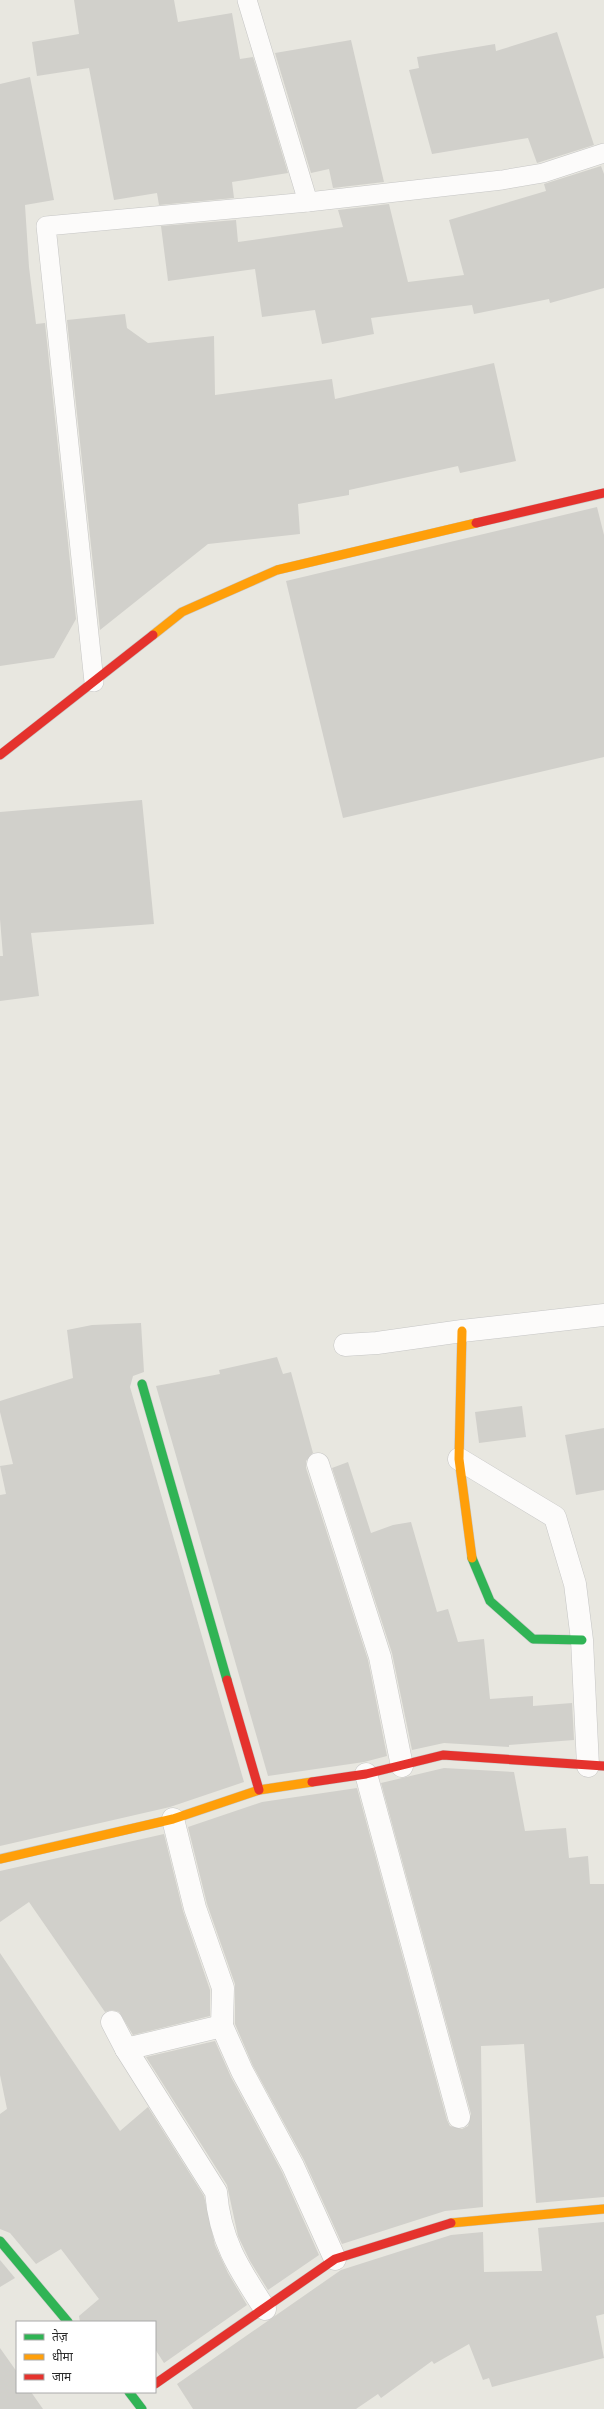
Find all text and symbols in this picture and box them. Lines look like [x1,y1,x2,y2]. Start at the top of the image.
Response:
legend [16,2321,156,2393]
text: तेज़ [52,2327,69,2346]
text: धीमा [52,2347,74,2366]
text: जाम [52,2367,72,2386]

